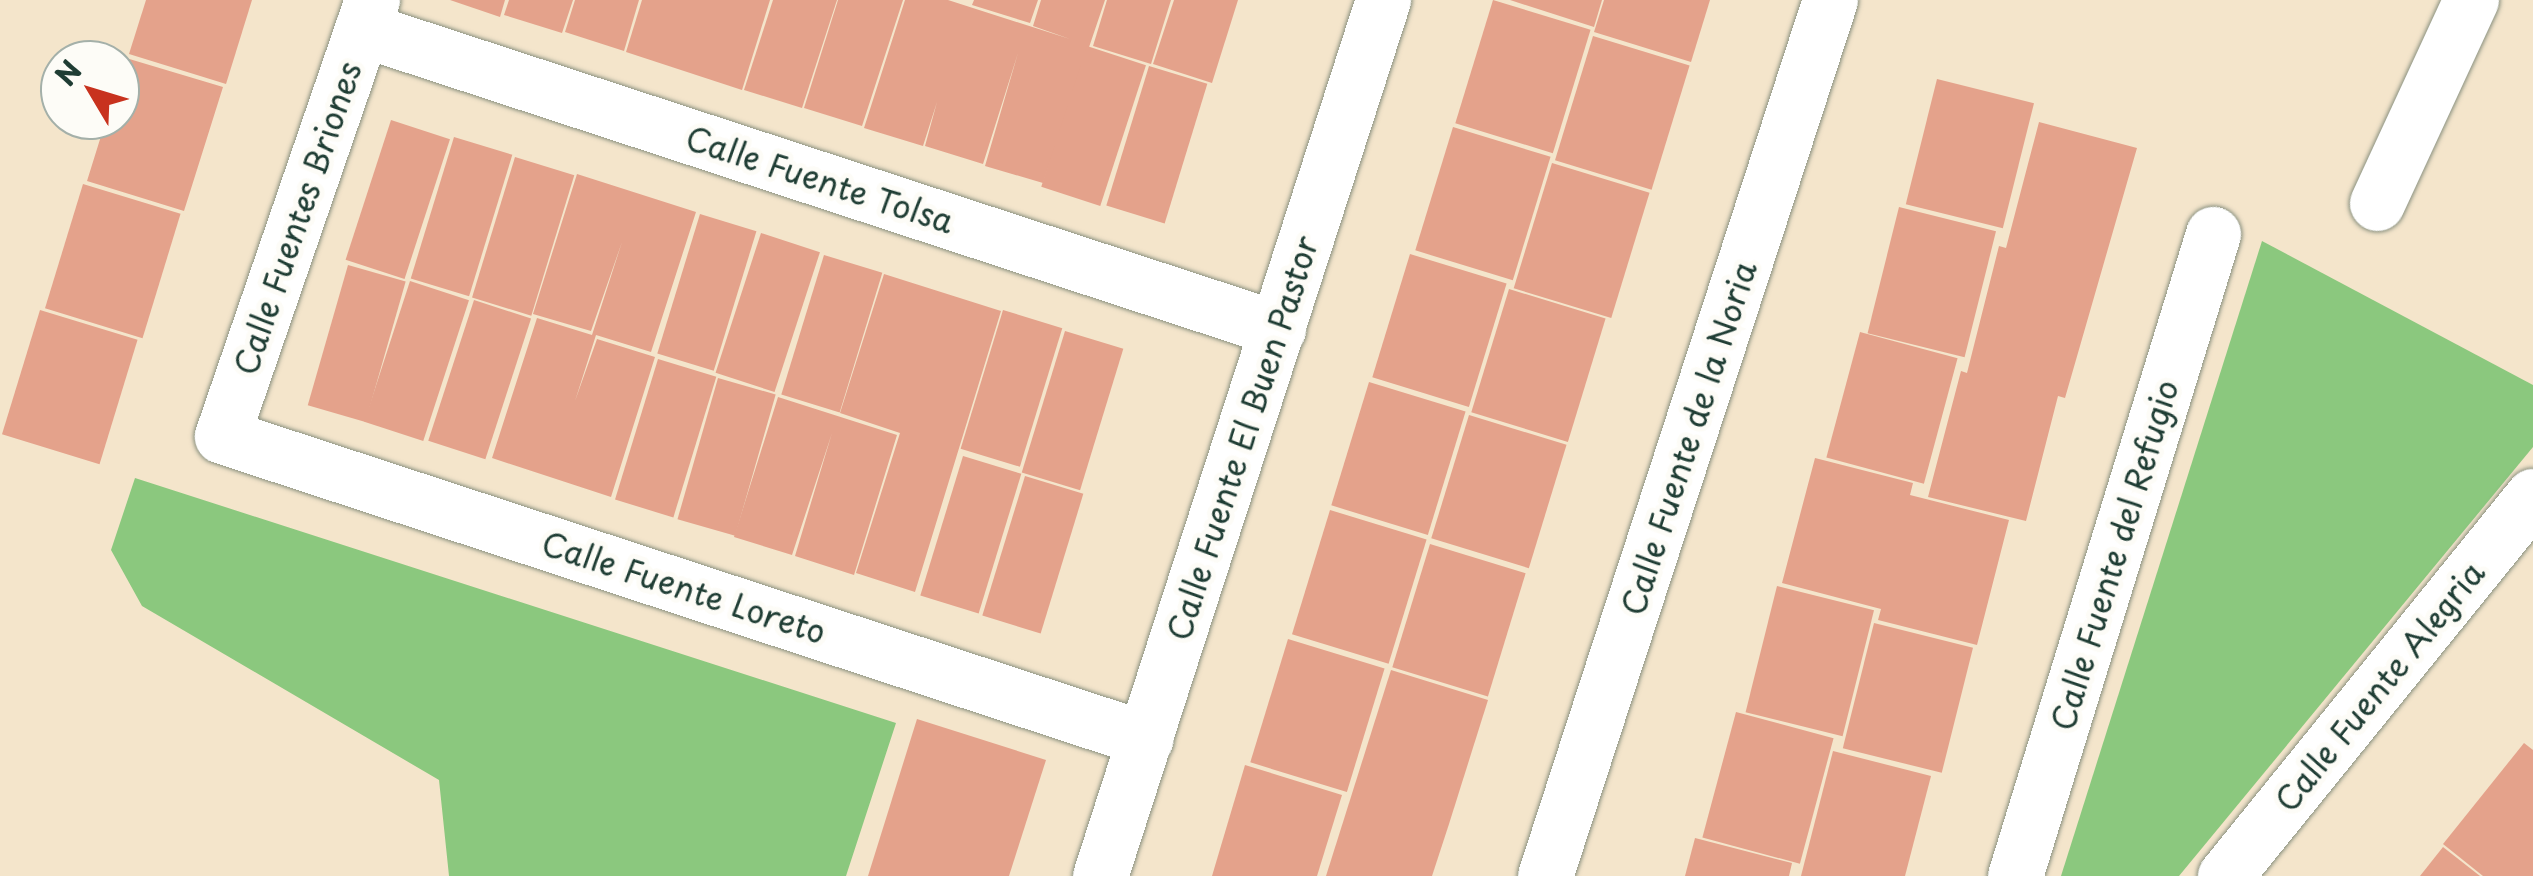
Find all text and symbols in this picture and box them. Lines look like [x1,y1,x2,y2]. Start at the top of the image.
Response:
north arrow [40,40,140,140]
text: N [44,50,91,94]
street label: Calle Fuentes Briones [225,54,369,382]
street label: Calle Fuente Tolsa [681,117,959,241]
street label: Calle Fuente El Buen Pastor [1158,229,1326,647]
street label: Calle Fuente de la Noria [1612,254,1764,622]
street label: Calle Fuente del Refugio [2041,372,2187,738]
street label: Calle Fuente Loreto [536,523,832,651]
street label: Calle Fuente Alegria [2267,554,2491,818]

